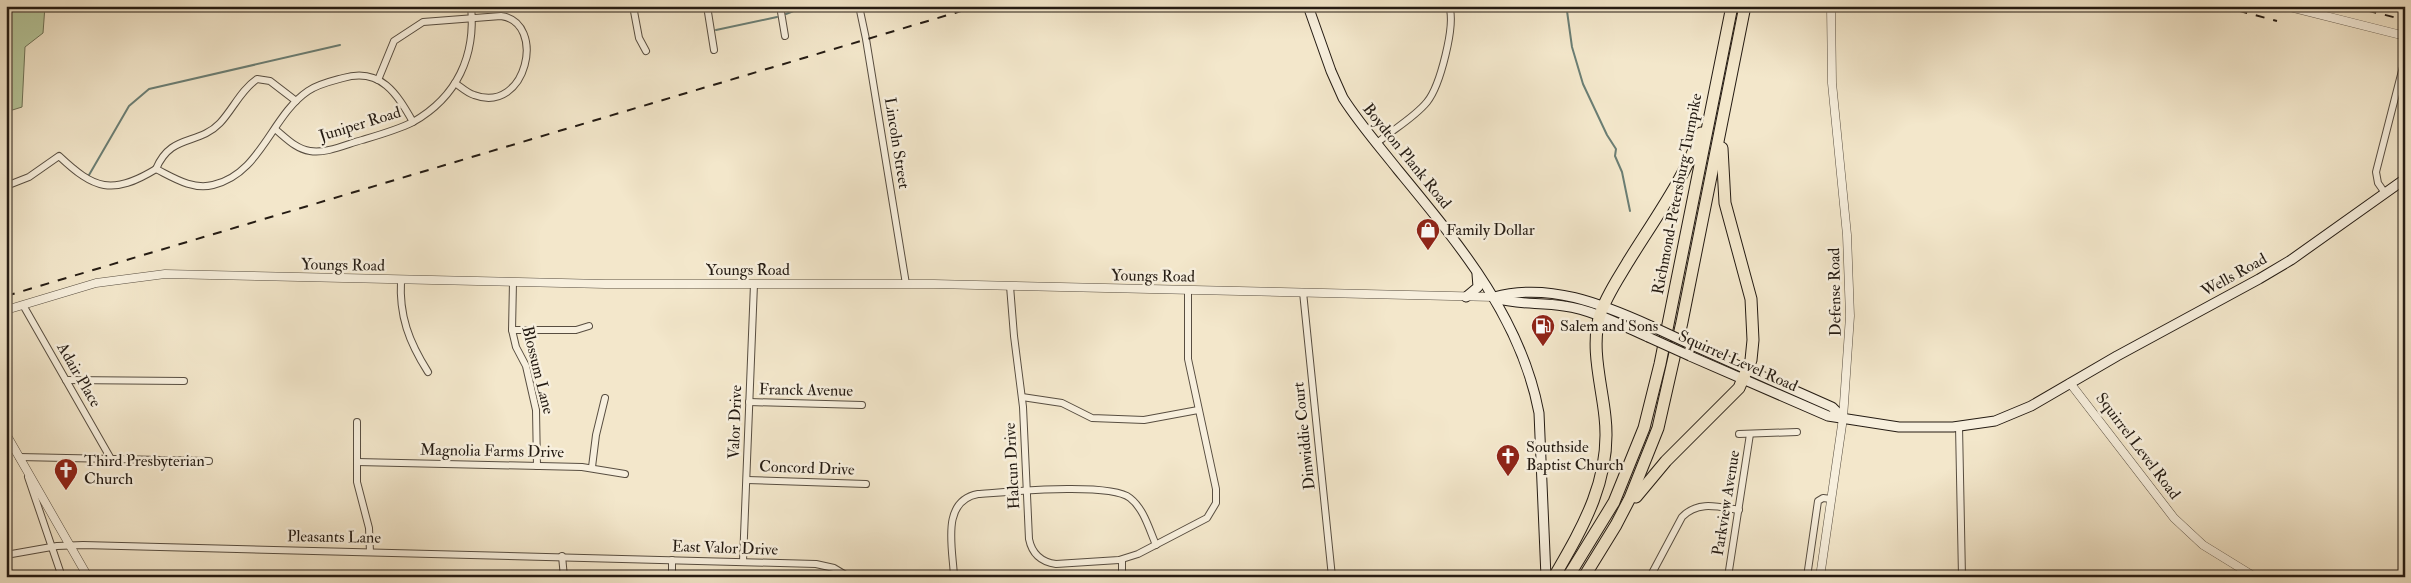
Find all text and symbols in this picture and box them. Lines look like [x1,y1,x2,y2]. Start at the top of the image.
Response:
street label: Richmond-Petersburg Turnpike [1648,91,1707,297]
street label: Lincoln Street [880,96,914,190]
street label: Boydton Plank Road [1358,99,1456,213]
street label: Juniper Road [316,102,404,147]
shop icon: Family Dollar [1415,217,1441,251]
place label: Family Dollar [1446,220,1535,240]
street label: Defense Road [1824,247,1846,337]
street label: Wells Road [2197,249,2270,302]
street label: Youngs Road [301,254,385,276]
street label: Youngs Road [706,260,790,280]
street label: Youngs Road [1111,265,1195,287]
fuel station icon: Salem and Sons [1530,313,1556,347]
place label: Salem and Sons [1560,316,1658,336]
street label: Blossum Lane [517,324,559,417]
street label: Squirrel Level Road [1675,326,1801,396]
street label: Adair Place [52,338,106,411]
street label: Franck Avenue [759,379,854,401]
street label: Dinwiddie Court [1288,381,1320,491]
street label: Valor Drive [724,384,746,459]
street label: Squirrel Level Road [2091,389,2185,503]
street label: Halcun Drive [1000,422,1024,510]
place label: Southside Baptist Church [1526,437,1624,476]
street label: Magnolia Farms Drive [420,440,564,462]
church icon: Southside Baptist Church [1495,443,1521,477]
street label: Parkview Avenue [1708,449,1744,557]
place label: Third Presbyterian Church [84,451,205,489]
street label: Concord Drive [759,456,855,480]
church icon: Third Presbyterian Church [53,457,79,491]
street label: Pleasants Lane [287,526,381,548]
street label: East Valor Drive [671,536,779,560]

